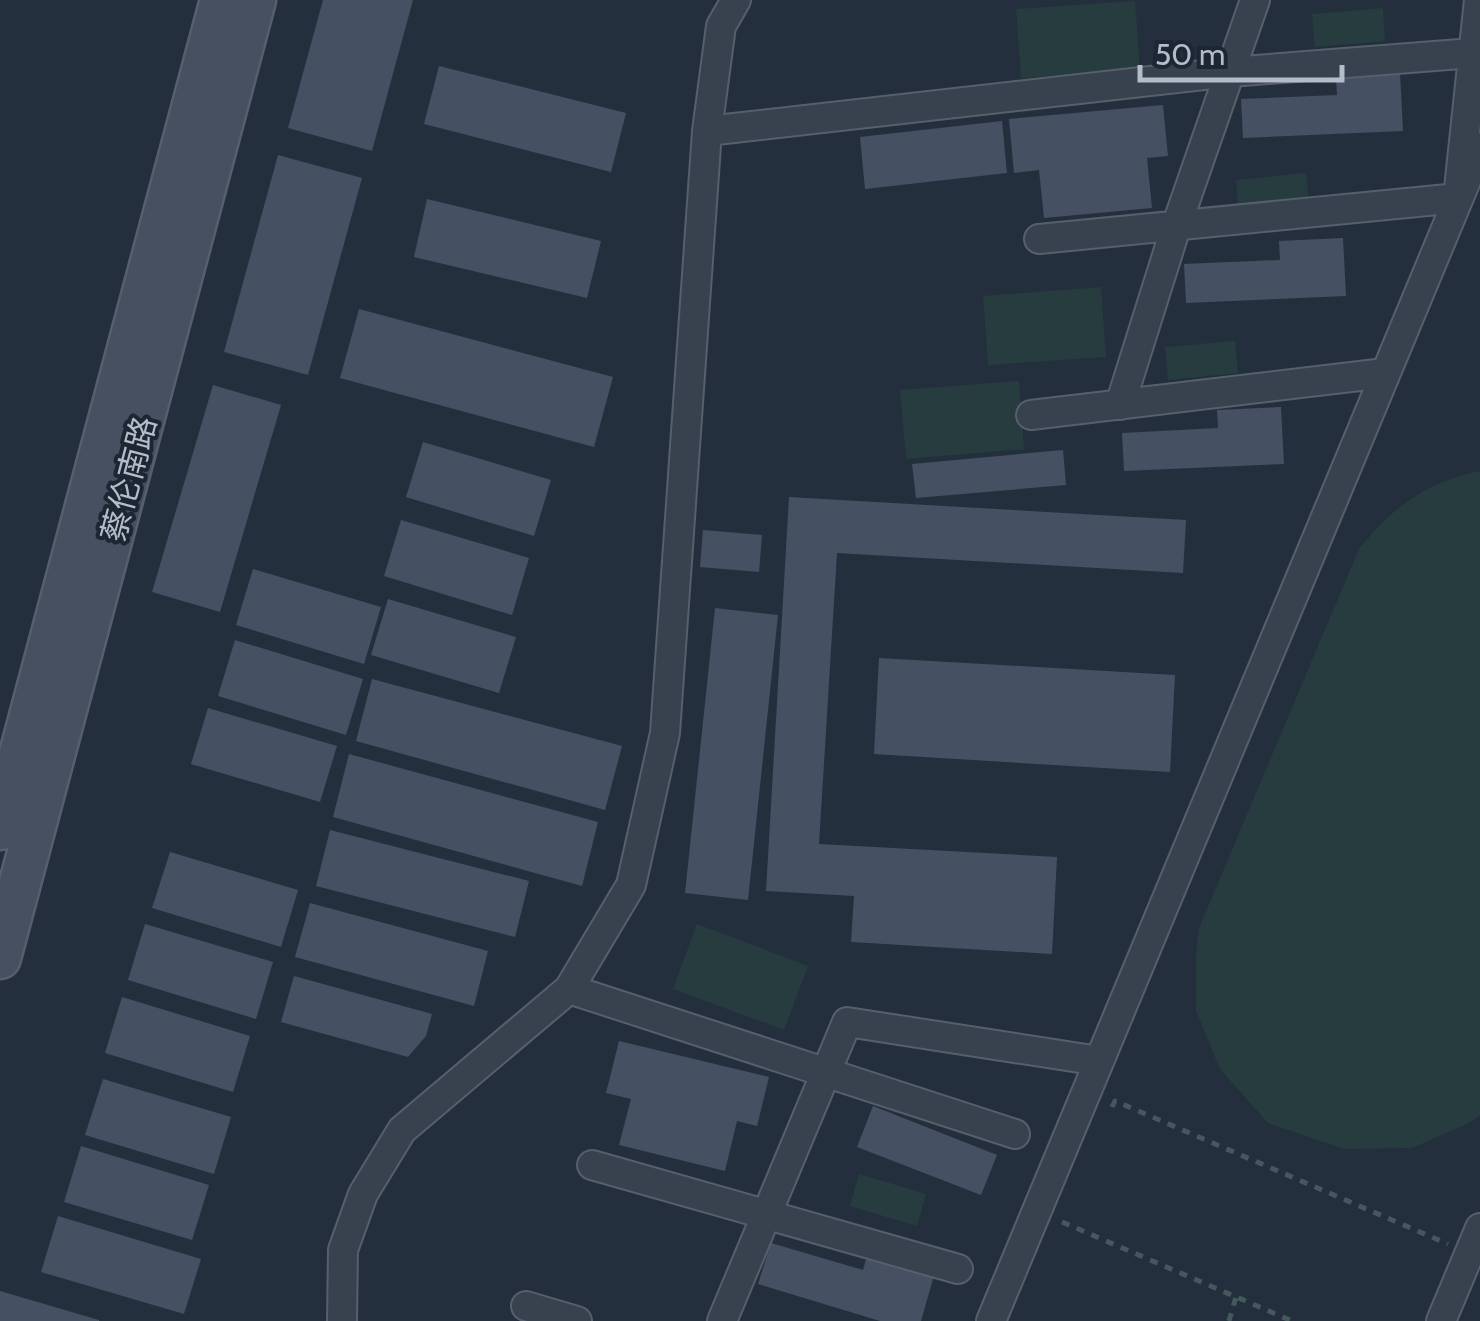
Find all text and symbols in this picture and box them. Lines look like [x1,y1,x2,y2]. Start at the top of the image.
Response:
scale bar [1140,20,1342,82]
text: 50 m [1155,36,1225,73]
street label: 蔡伦南路 [93,412,164,546]

